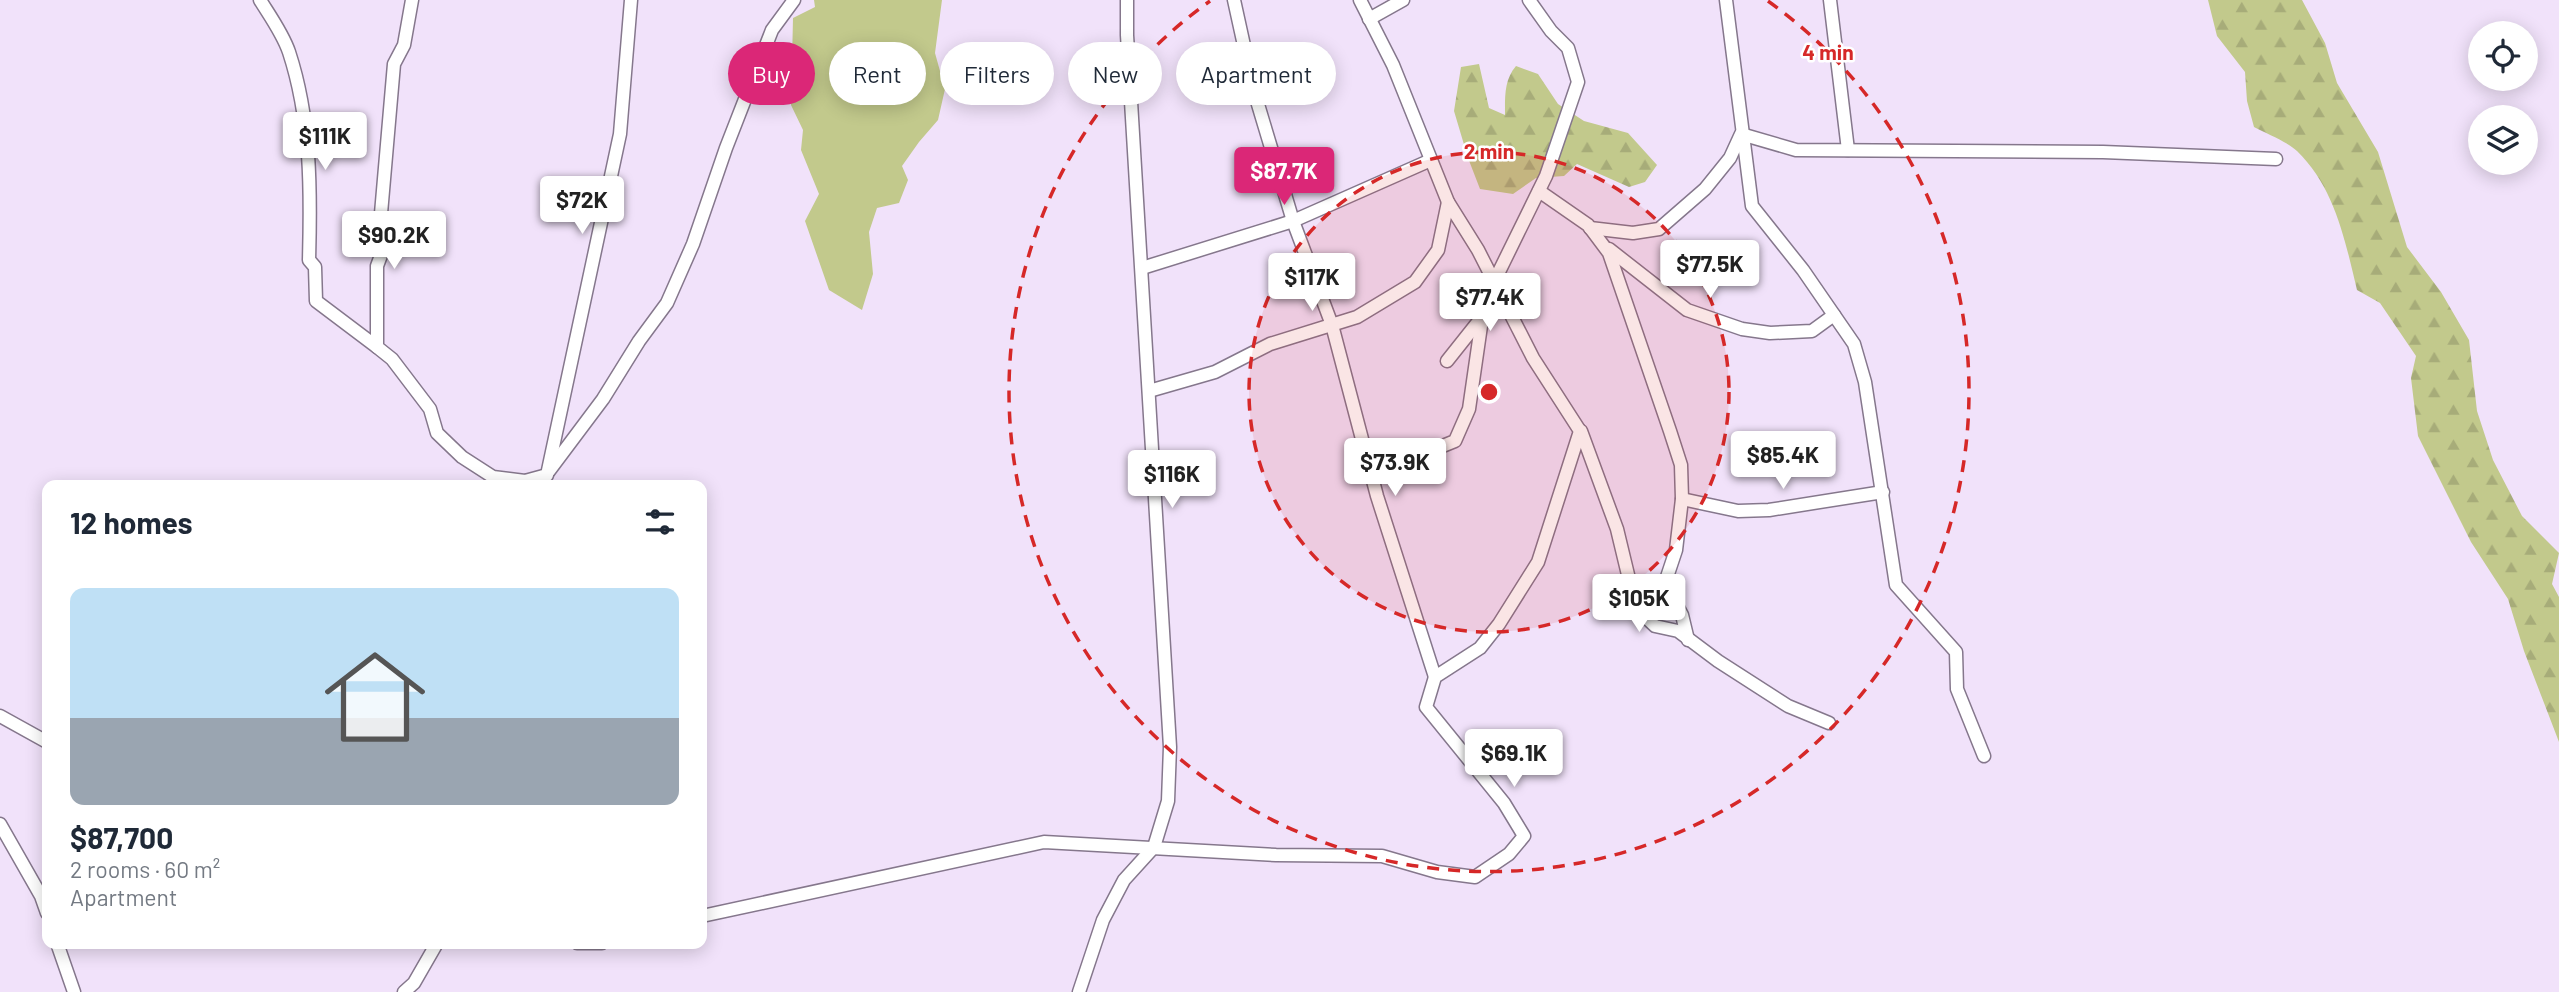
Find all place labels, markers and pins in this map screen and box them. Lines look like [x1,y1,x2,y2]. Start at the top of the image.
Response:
pin: $111K [276,113,374,172]
pin: $87.7K [1227,148,1341,207]
pin: $72K [541,176,623,236]
pin: $90.2K [337,212,451,271]
pin: $77.5K [1653,240,1767,300]
pin: $117K [1263,254,1361,313]
pin: $77.4K [1433,274,1547,333]
centre of rings [1477,380,1501,404]
pin: $85.4K [1726,432,1840,491]
pin: $73.9K [1338,438,1452,498]
pin: $116K [1123,450,1221,510]
pin: $105K [1590,574,1688,634]
pin: $69.1K [1457,730,1571,789]

